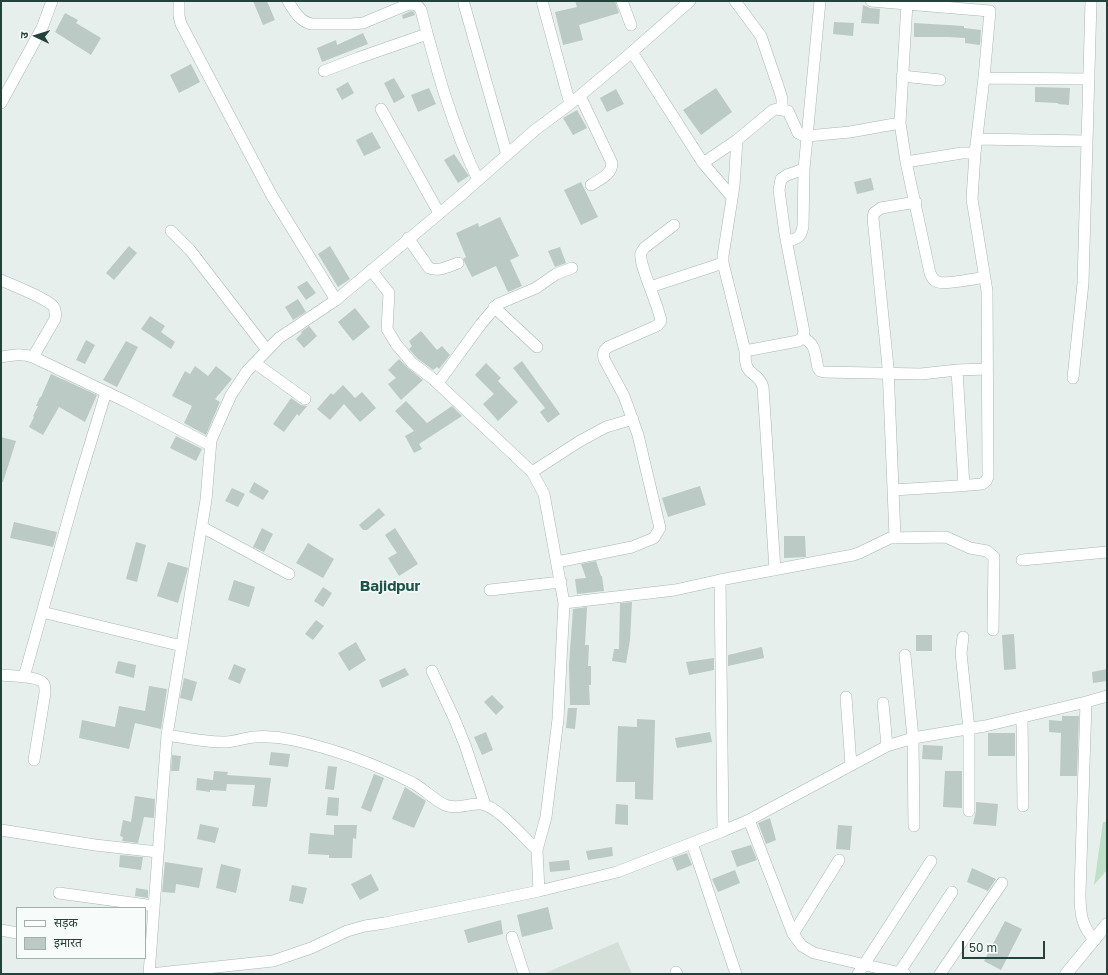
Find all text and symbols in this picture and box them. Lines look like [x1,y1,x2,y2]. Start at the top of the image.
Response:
north arrow [16,16,56,56]
text: उ [17,31,30,39]
district label: Bajidpur [360,577,420,595]
legend [16,907,146,959]
text: सड़क [54,915,78,930]
scale bar [964,933,1047,959]
text: इमारत [54,935,82,950]
text: 50 m [969,940,997,955]

